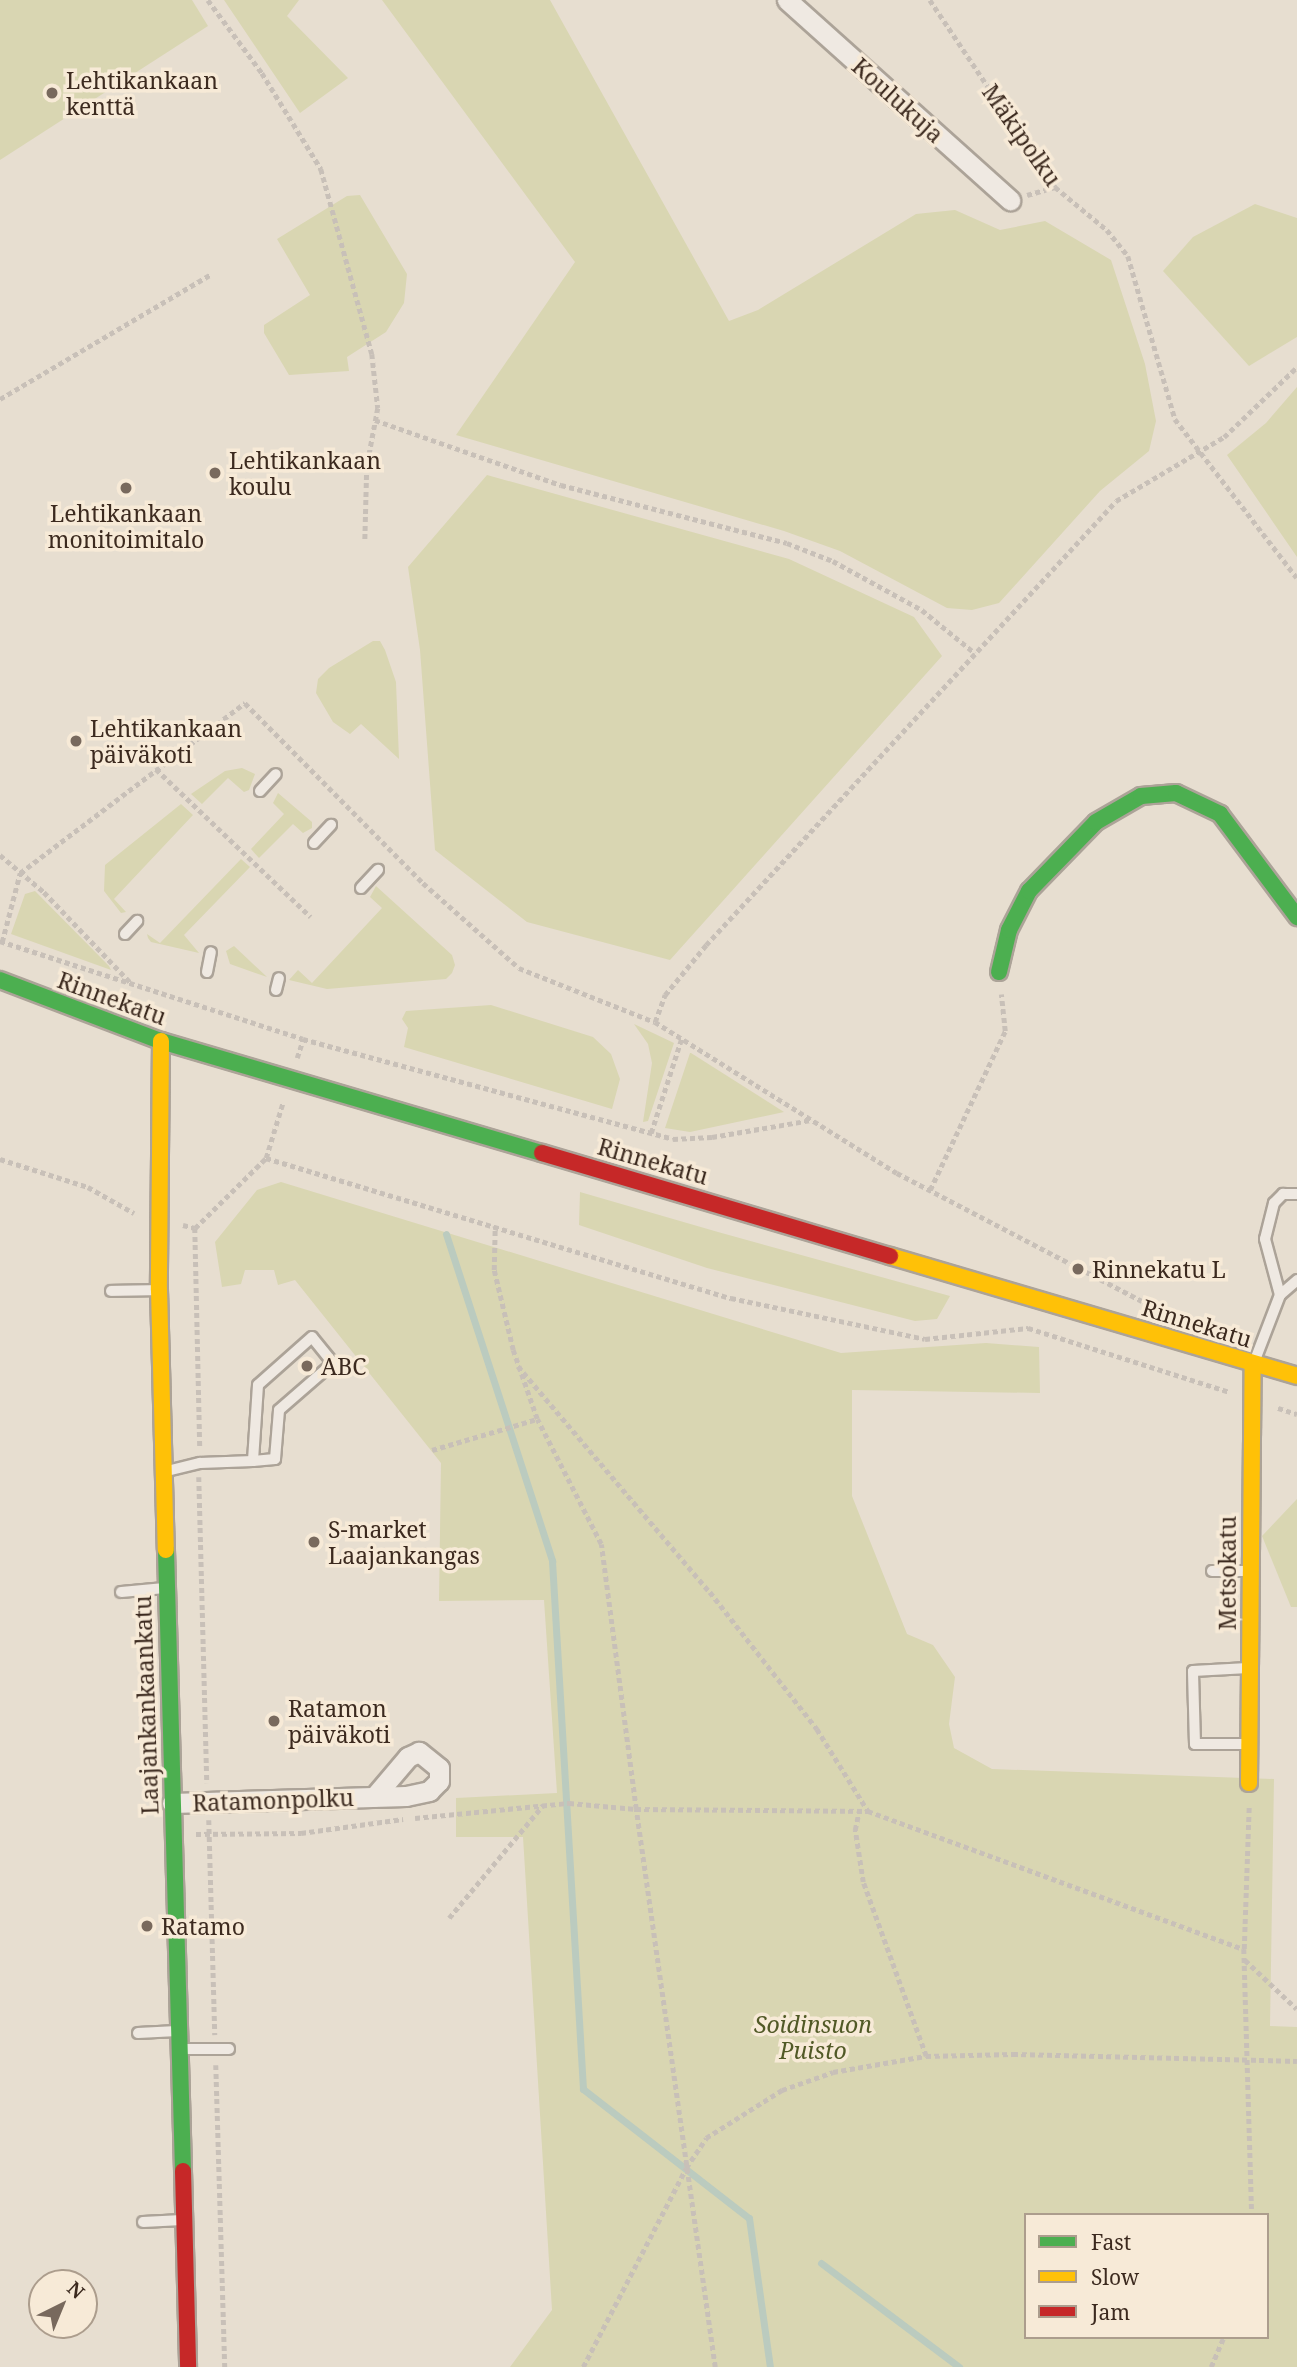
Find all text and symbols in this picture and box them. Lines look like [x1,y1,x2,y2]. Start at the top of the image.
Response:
street label: Koulukuja [847,52,949,148]
place label: Lehtikankaan kenttä [66,66,218,120]
street label: Mäkipolku [977,79,1067,191]
marker: Lehtikankaan kenttä [44,85,60,101]
place label: Lehtikankaan koulu [229,446,381,500]
marker: Lehtikankaan koulu [207,465,223,481]
marker: Lehtikankaan monitoimitalo [118,480,134,496]
place label: Lehtikankaan monitoimitalo [48,499,204,553]
place label: Lehtikankaan päiväkoti [90,714,242,768]
marker: Lehtikankaan päiväkoti [68,733,84,749]
street label: Rinnekatu [54,966,170,1030]
street label: Rinnekatu [595,1132,711,1190]
place label: Rinnekatu L [1092,1255,1226,1283]
marker: Rinnekatu L [1070,1261,1086,1277]
street label: Rinnekatu [1139,1293,1255,1353]
place label: ABC [321,1352,366,1380]
marker: ABC [299,1358,315,1374]
place label: S-market Laajankangas [328,1515,480,1569]
street label: Metsokatu [1213,1516,1241,1630]
marker: S-market Laajankangas [306,1534,322,1550]
street label: Laajankankaankatu [128,1595,164,1815]
place label: Ratamon päiväkoti [288,1694,390,1748]
marker: Ratamon päiväkoti [266,1713,282,1729]
street label: Ratamonpolku [192,1783,354,1817]
place label: Ratamo [161,1912,245,1940]
marker: Ratamo [139,1918,155,1934]
park label: Soidinsuon Puisto [754,2010,872,2064]
legend [1024,2213,1269,2339]
text: Fast [1091,2228,1131,2256]
text: Slow [1091,2263,1139,2291]
north arrow [28,2269,98,2339]
text: N [62,2275,90,2305]
text: Jam [1091,2298,1130,2326]

